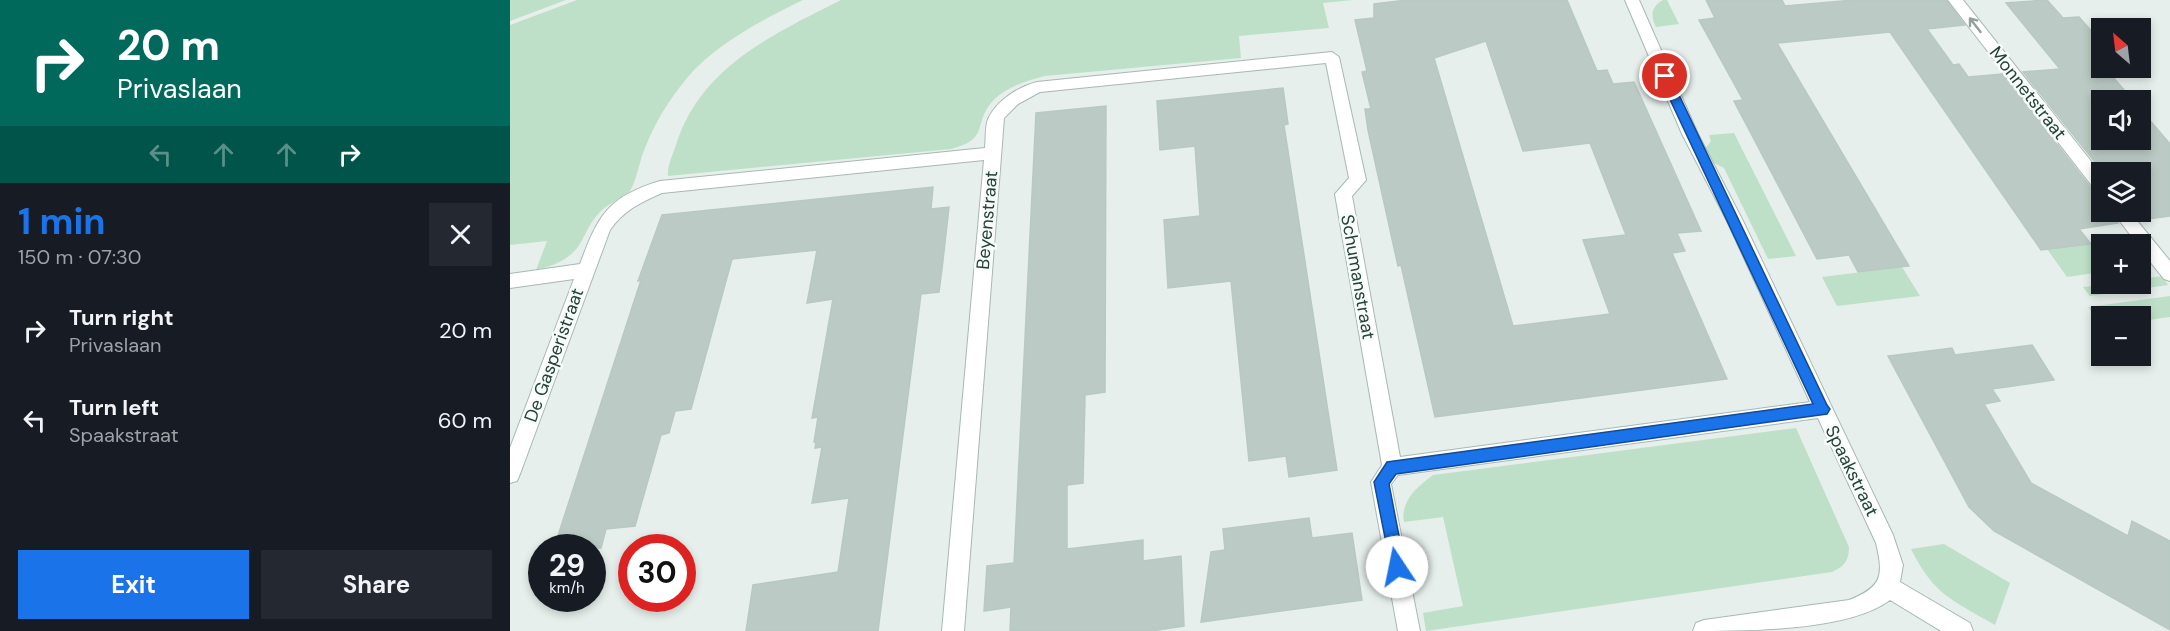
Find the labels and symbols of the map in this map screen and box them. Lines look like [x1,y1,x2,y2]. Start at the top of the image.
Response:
one-way arrow [1968,17,1981,33]
north arrow [2091,18,2151,78]
street label: Monnetstraat [1984,41,2072,145]
pin [1639,50,1690,101]
street label: Beyenstraat [971,170,1003,270]
street label: Schumanstraat [1335,213,1381,341]
street label: De Gasperistraat [519,285,589,425]
street label: Spaakstraat [1820,421,1884,521]
speed limit sign: 30 [618,534,696,612]
position arrow [1365,535,1429,599]

